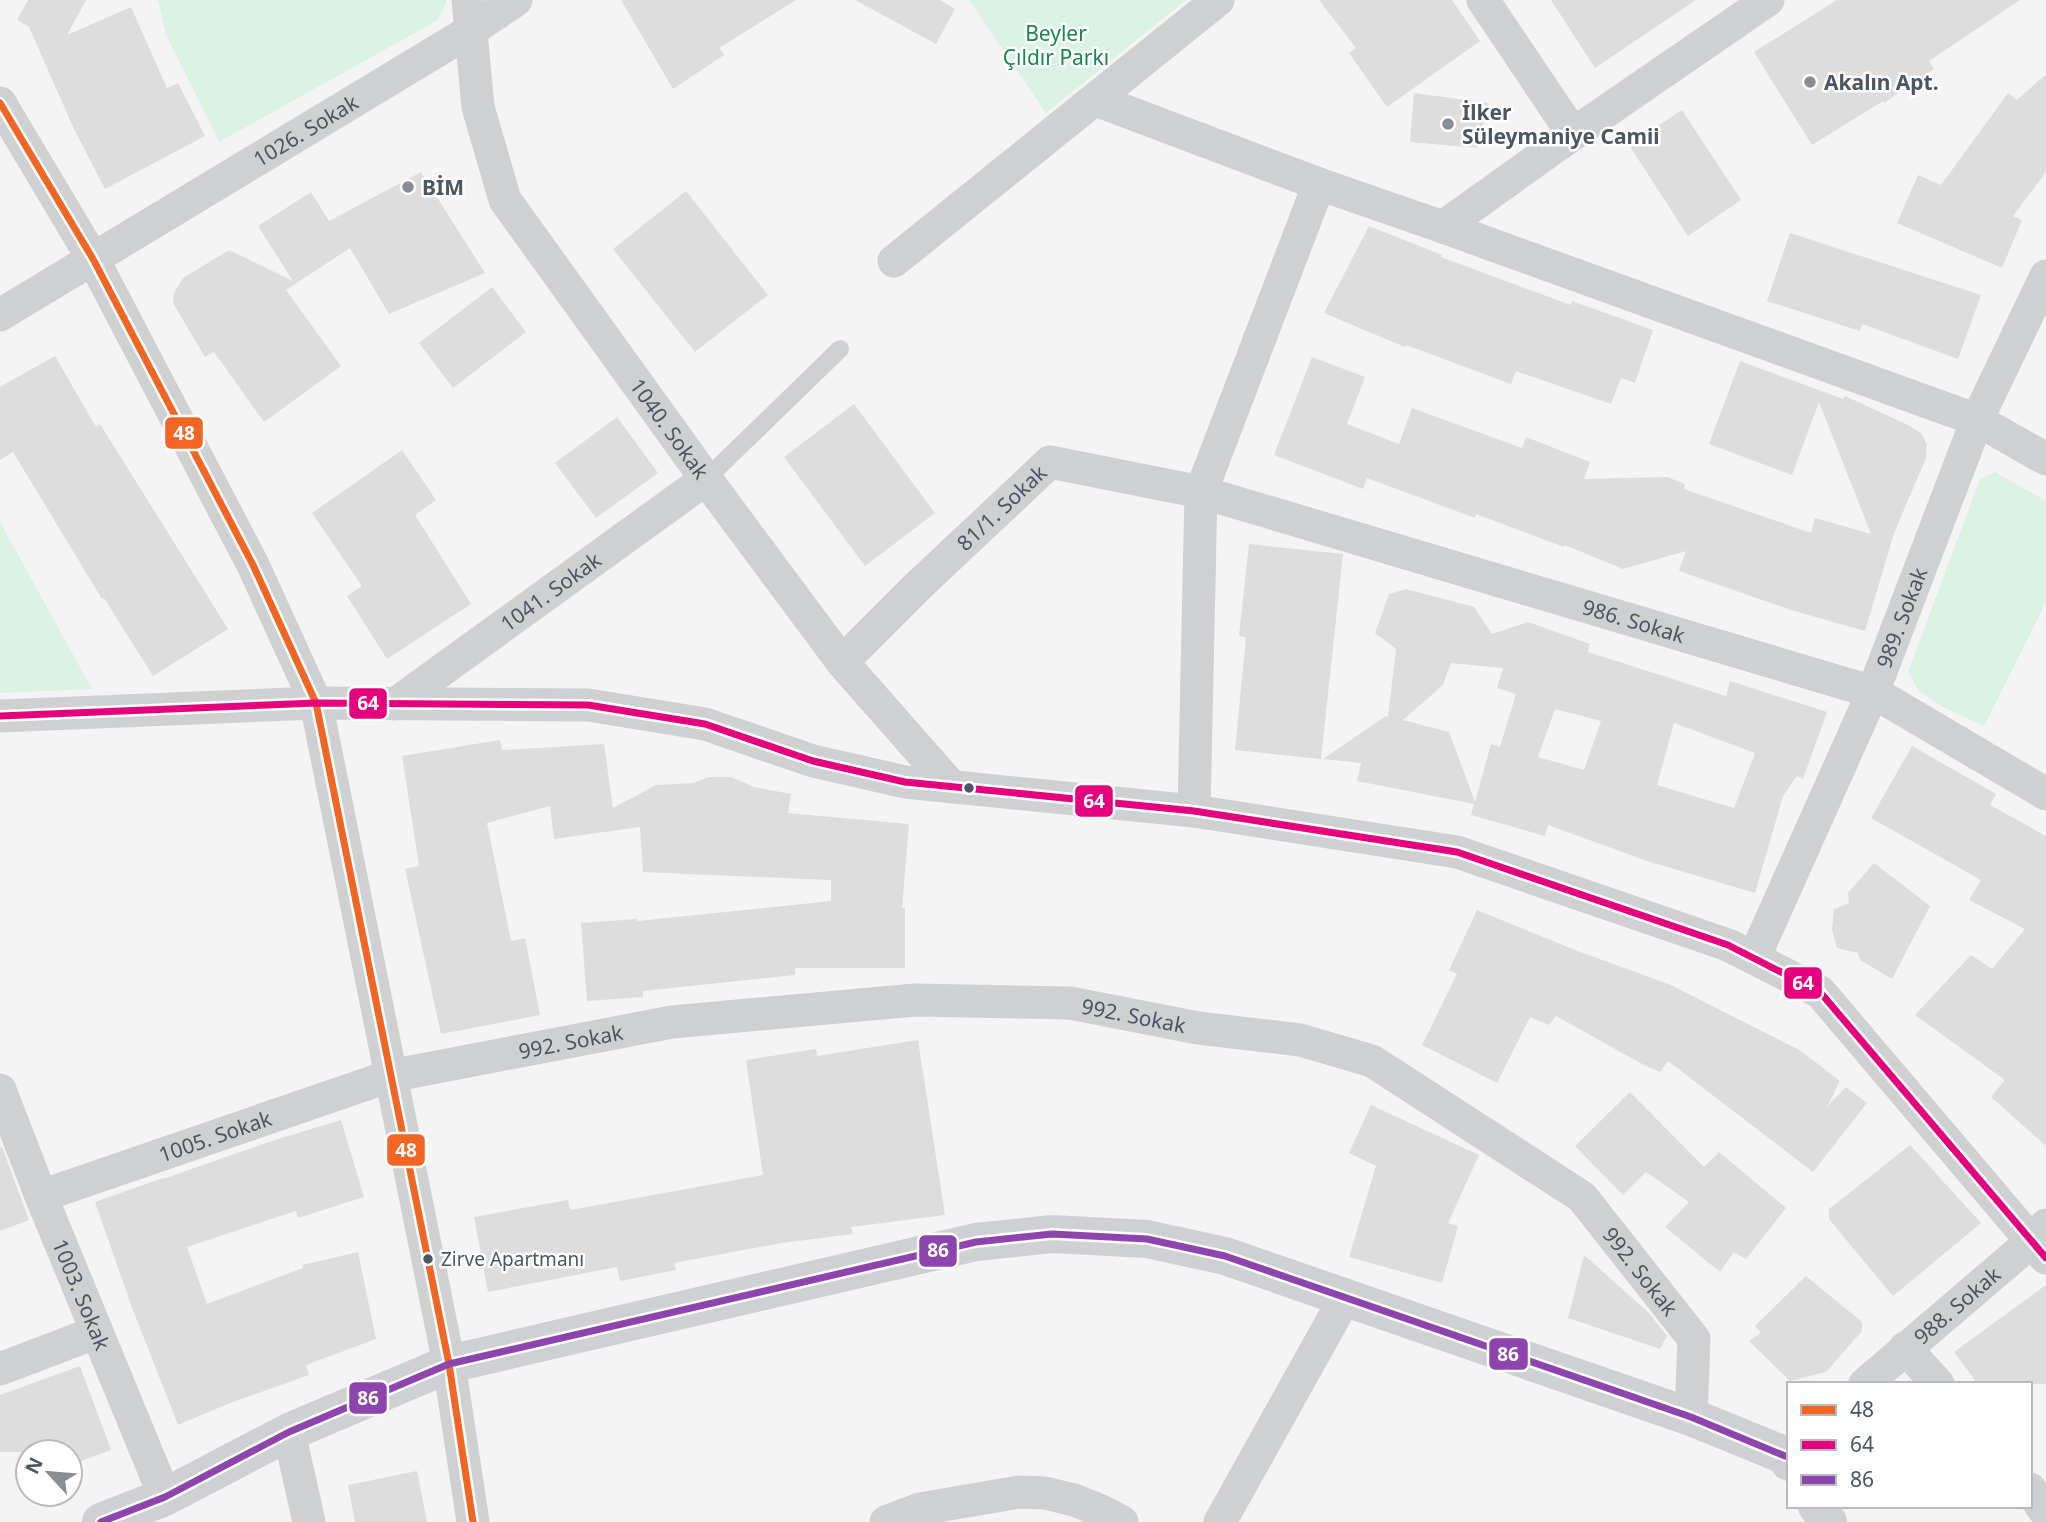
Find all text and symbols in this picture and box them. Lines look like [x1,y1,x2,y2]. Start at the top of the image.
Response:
park label: Beyler Çıldır Parkı [1003,19,1109,71]
place label: Akalın Apt. [1824,68,1939,96]
marker: Akalın Apt. [1802,74,1818,90]
street label: 1026. Sokak [248,88,364,173]
place label: İlker Süleymaniye Camii [1462,98,1660,150]
marker: İlker Süleymaniye Camii [1440,116,1456,132]
place label: BİM [422,173,464,201]
marker: BİM [400,179,416,195]
street label: 1040. Sokak [624,373,716,485]
line badge: 48 [164,416,204,450]
text: 48 [173,420,195,446]
street label: 81/1. Sokak [951,458,1053,557]
street label: 1041. Sokak [495,545,607,637]
street label: 989. Sokak [1869,563,1934,672]
street label: 986. Sokak [1579,592,1689,649]
line badge: 64 [348,687,388,720]
text: 64 [357,690,379,716]
unlabelled marker [962,781,976,795]
line badge: 64 [1074,784,1114,818]
text: 64 [1083,788,1105,814]
line badge: 64 [1783,966,1823,1000]
text: 64 [1792,970,1814,996]
street label: 992. Sokak [1079,992,1189,1039]
street label: 992. Sokak [516,1018,626,1065]
street label: 1005. Sokak [155,1104,276,1169]
line badge: 48 [386,1133,426,1167]
text: 48 [395,1137,417,1163]
street label: 992. Sokak [1597,1221,1685,1322]
line badge: 86 [918,1234,958,1268]
street label: 1003. Sokak [46,1235,117,1355]
text: 86 [927,1237,949,1263]
place label: Zirve Apartmanı [441,1246,584,1272]
marker: Zirve Apartmanı [421,1252,435,1266]
street label: 988. Sokak [1908,1260,2007,1350]
line badge: 86 [1488,1337,1529,1371]
text: 86 [1497,1341,1519,1367]
line badge: 86 [348,1381,388,1415]
legend [1787,1382,2032,1508]
text: 86 [357,1385,379,1411]
text: 48 [1850,1395,1874,1423]
text: 64 [1850,1430,1874,1458]
north arrow [14,1438,84,1508]
text: N [19,1453,49,1478]
text: 86 [1850,1465,1874,1493]

